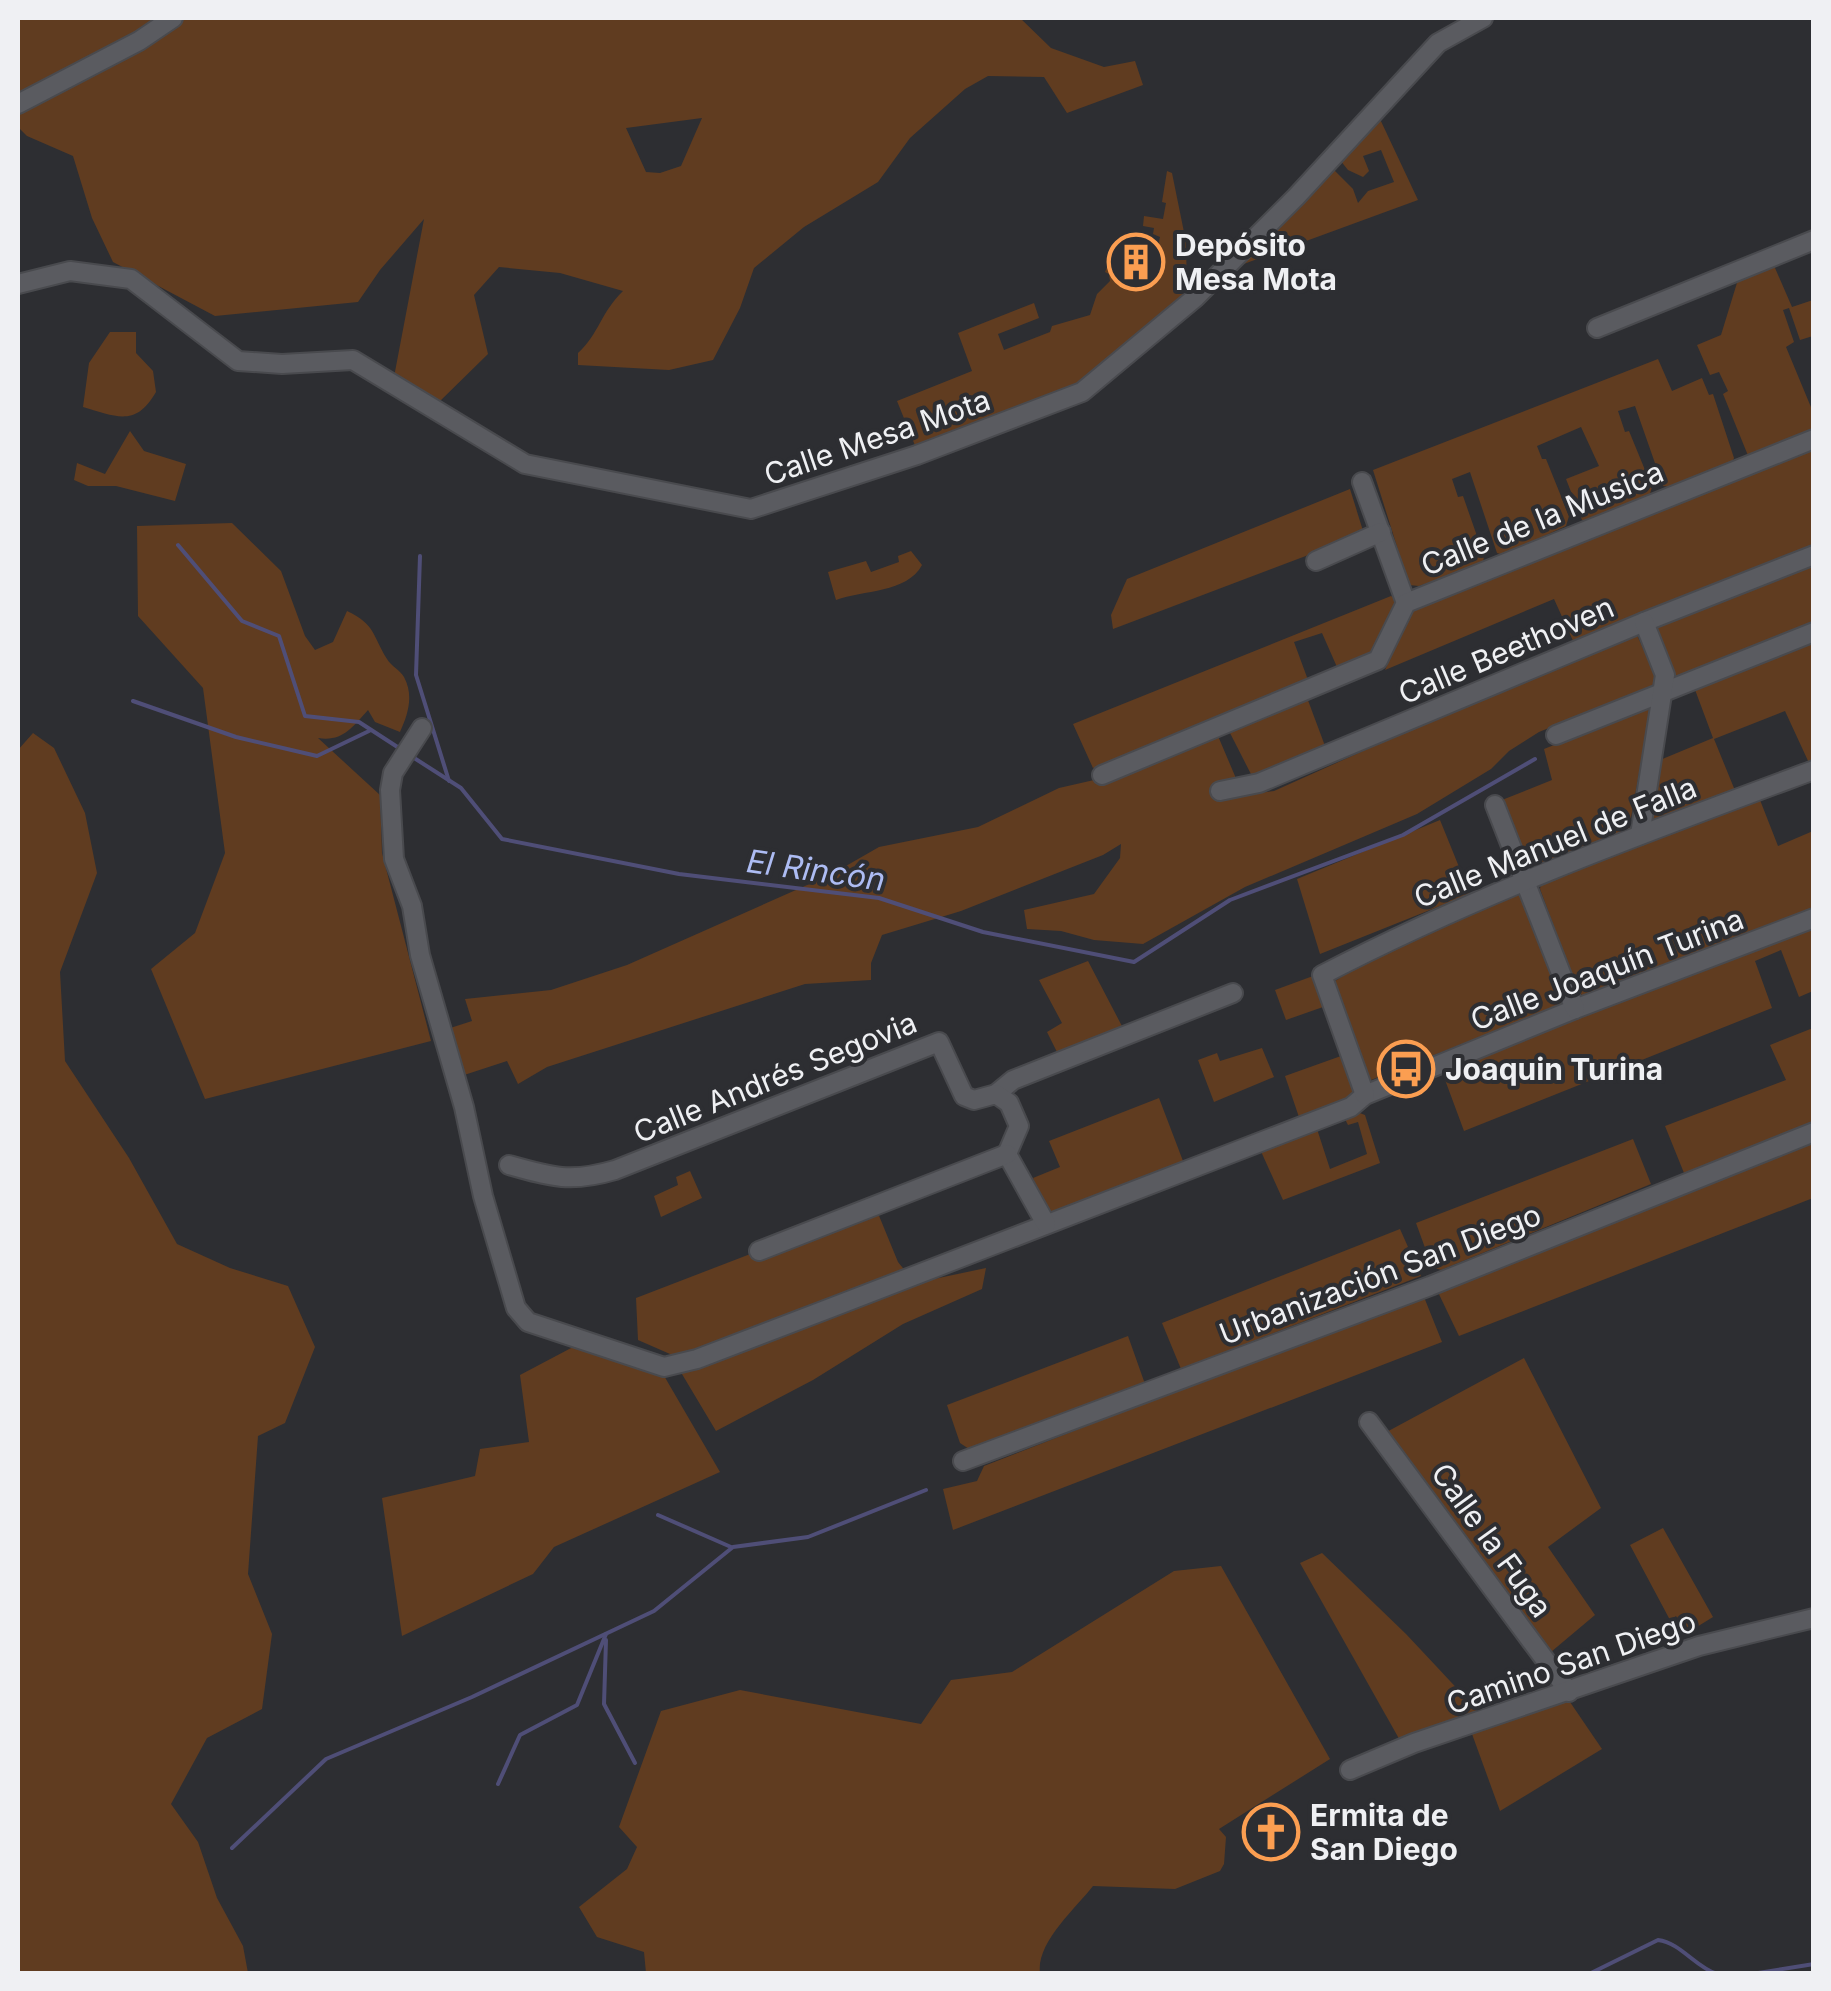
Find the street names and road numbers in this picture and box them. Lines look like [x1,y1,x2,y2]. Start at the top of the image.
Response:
street label: Calle Mesa Mota [759,381,995,493]
street label: Calle de la Musica [1416,453,1668,583]
street label: Calle Beethoven [1393,588,1619,712]
street label: Calle Manuel de Falla [1409,769,1701,915]
street label: Calle Joaquín Turina [1465,900,1749,1038]
street label: Calle Andrés Segovia [628,1004,922,1150]
street label: Urbanización San Diego [1214,1196,1546,1352]
street label: Calle la Fuga [1424,1456,1560,1624]
street label: Camino San Diego [1442,1602,1700,1722]

